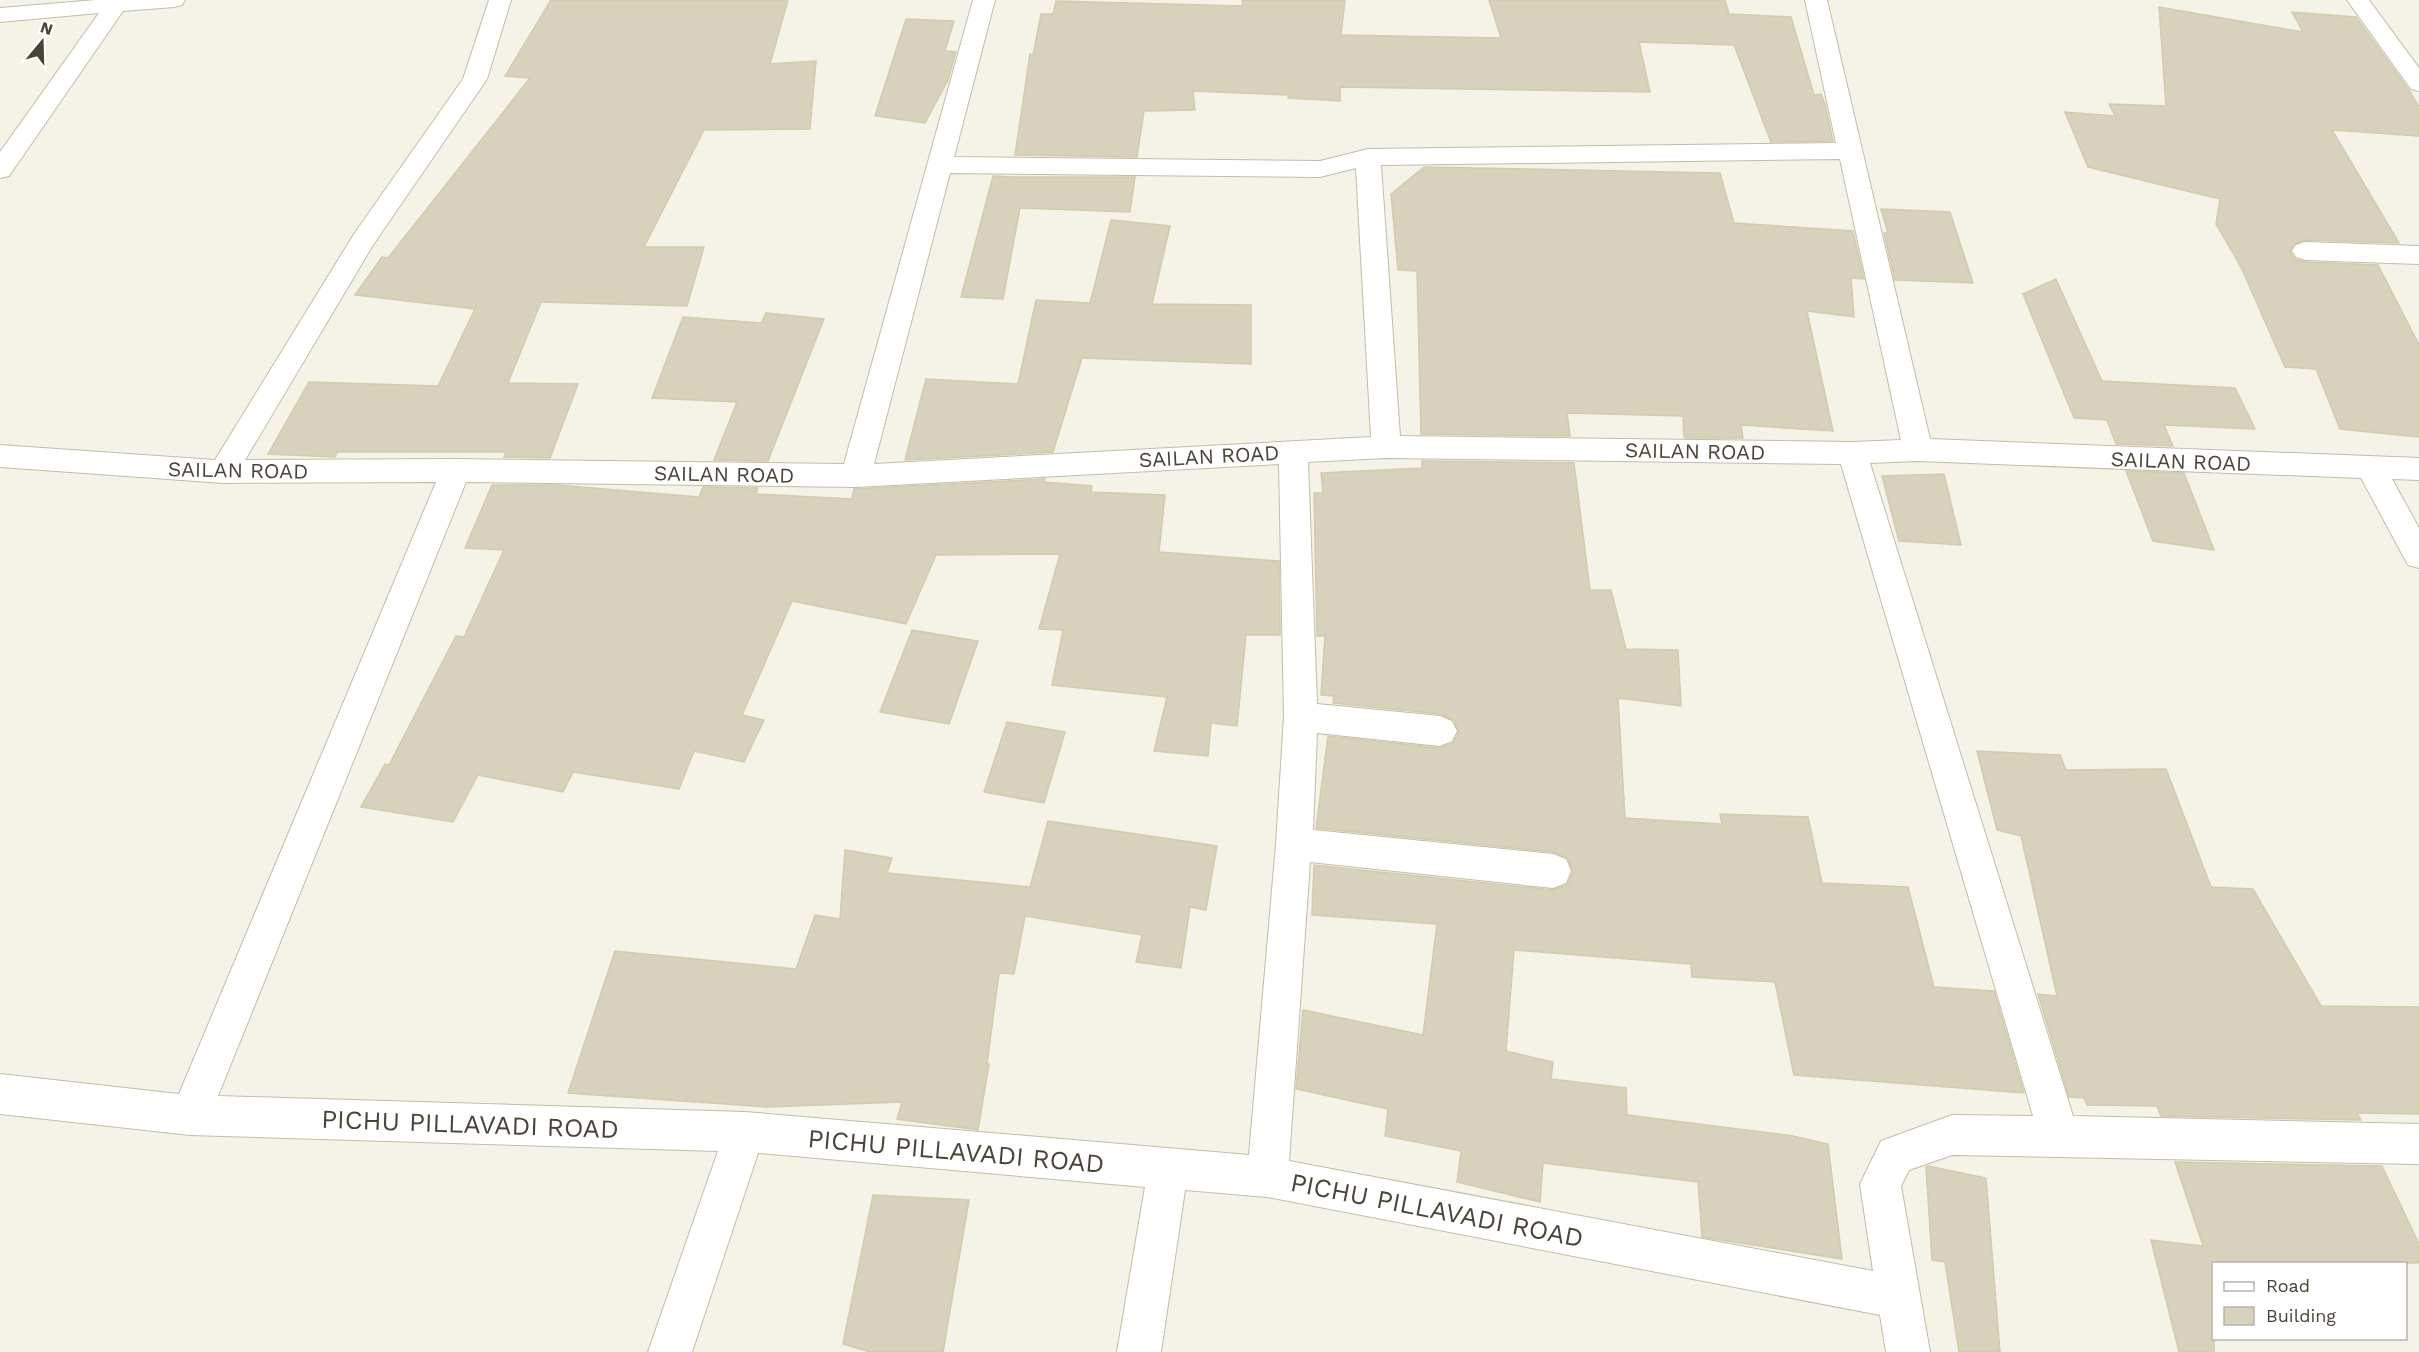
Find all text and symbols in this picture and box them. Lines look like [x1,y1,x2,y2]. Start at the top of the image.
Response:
north arrow [12,12,72,72]
text: N [38,17,55,39]
street label: SAILAN ROAD [1625,437,1765,465]
street label: SAILAN ROAD [1138,440,1280,472]
street label: SAILAN ROAD [2110,446,2252,476]
street label: SAILAN ROAD [168,456,308,484]
street label: SAILAN ROAD [654,460,794,488]
street label: PICHU PILLAVADI ROAD [321,1104,619,1144]
street label: PICHU PILLAVADI ROAD [806,1123,1106,1179]
street label: PICHU PILLAVADI ROAD [1288,1167,1586,1253]
legend [2212,1262,2407,1340]
text: Road [2266,1275,2310,1296]
text: Building [2266,1305,2336,1326]

